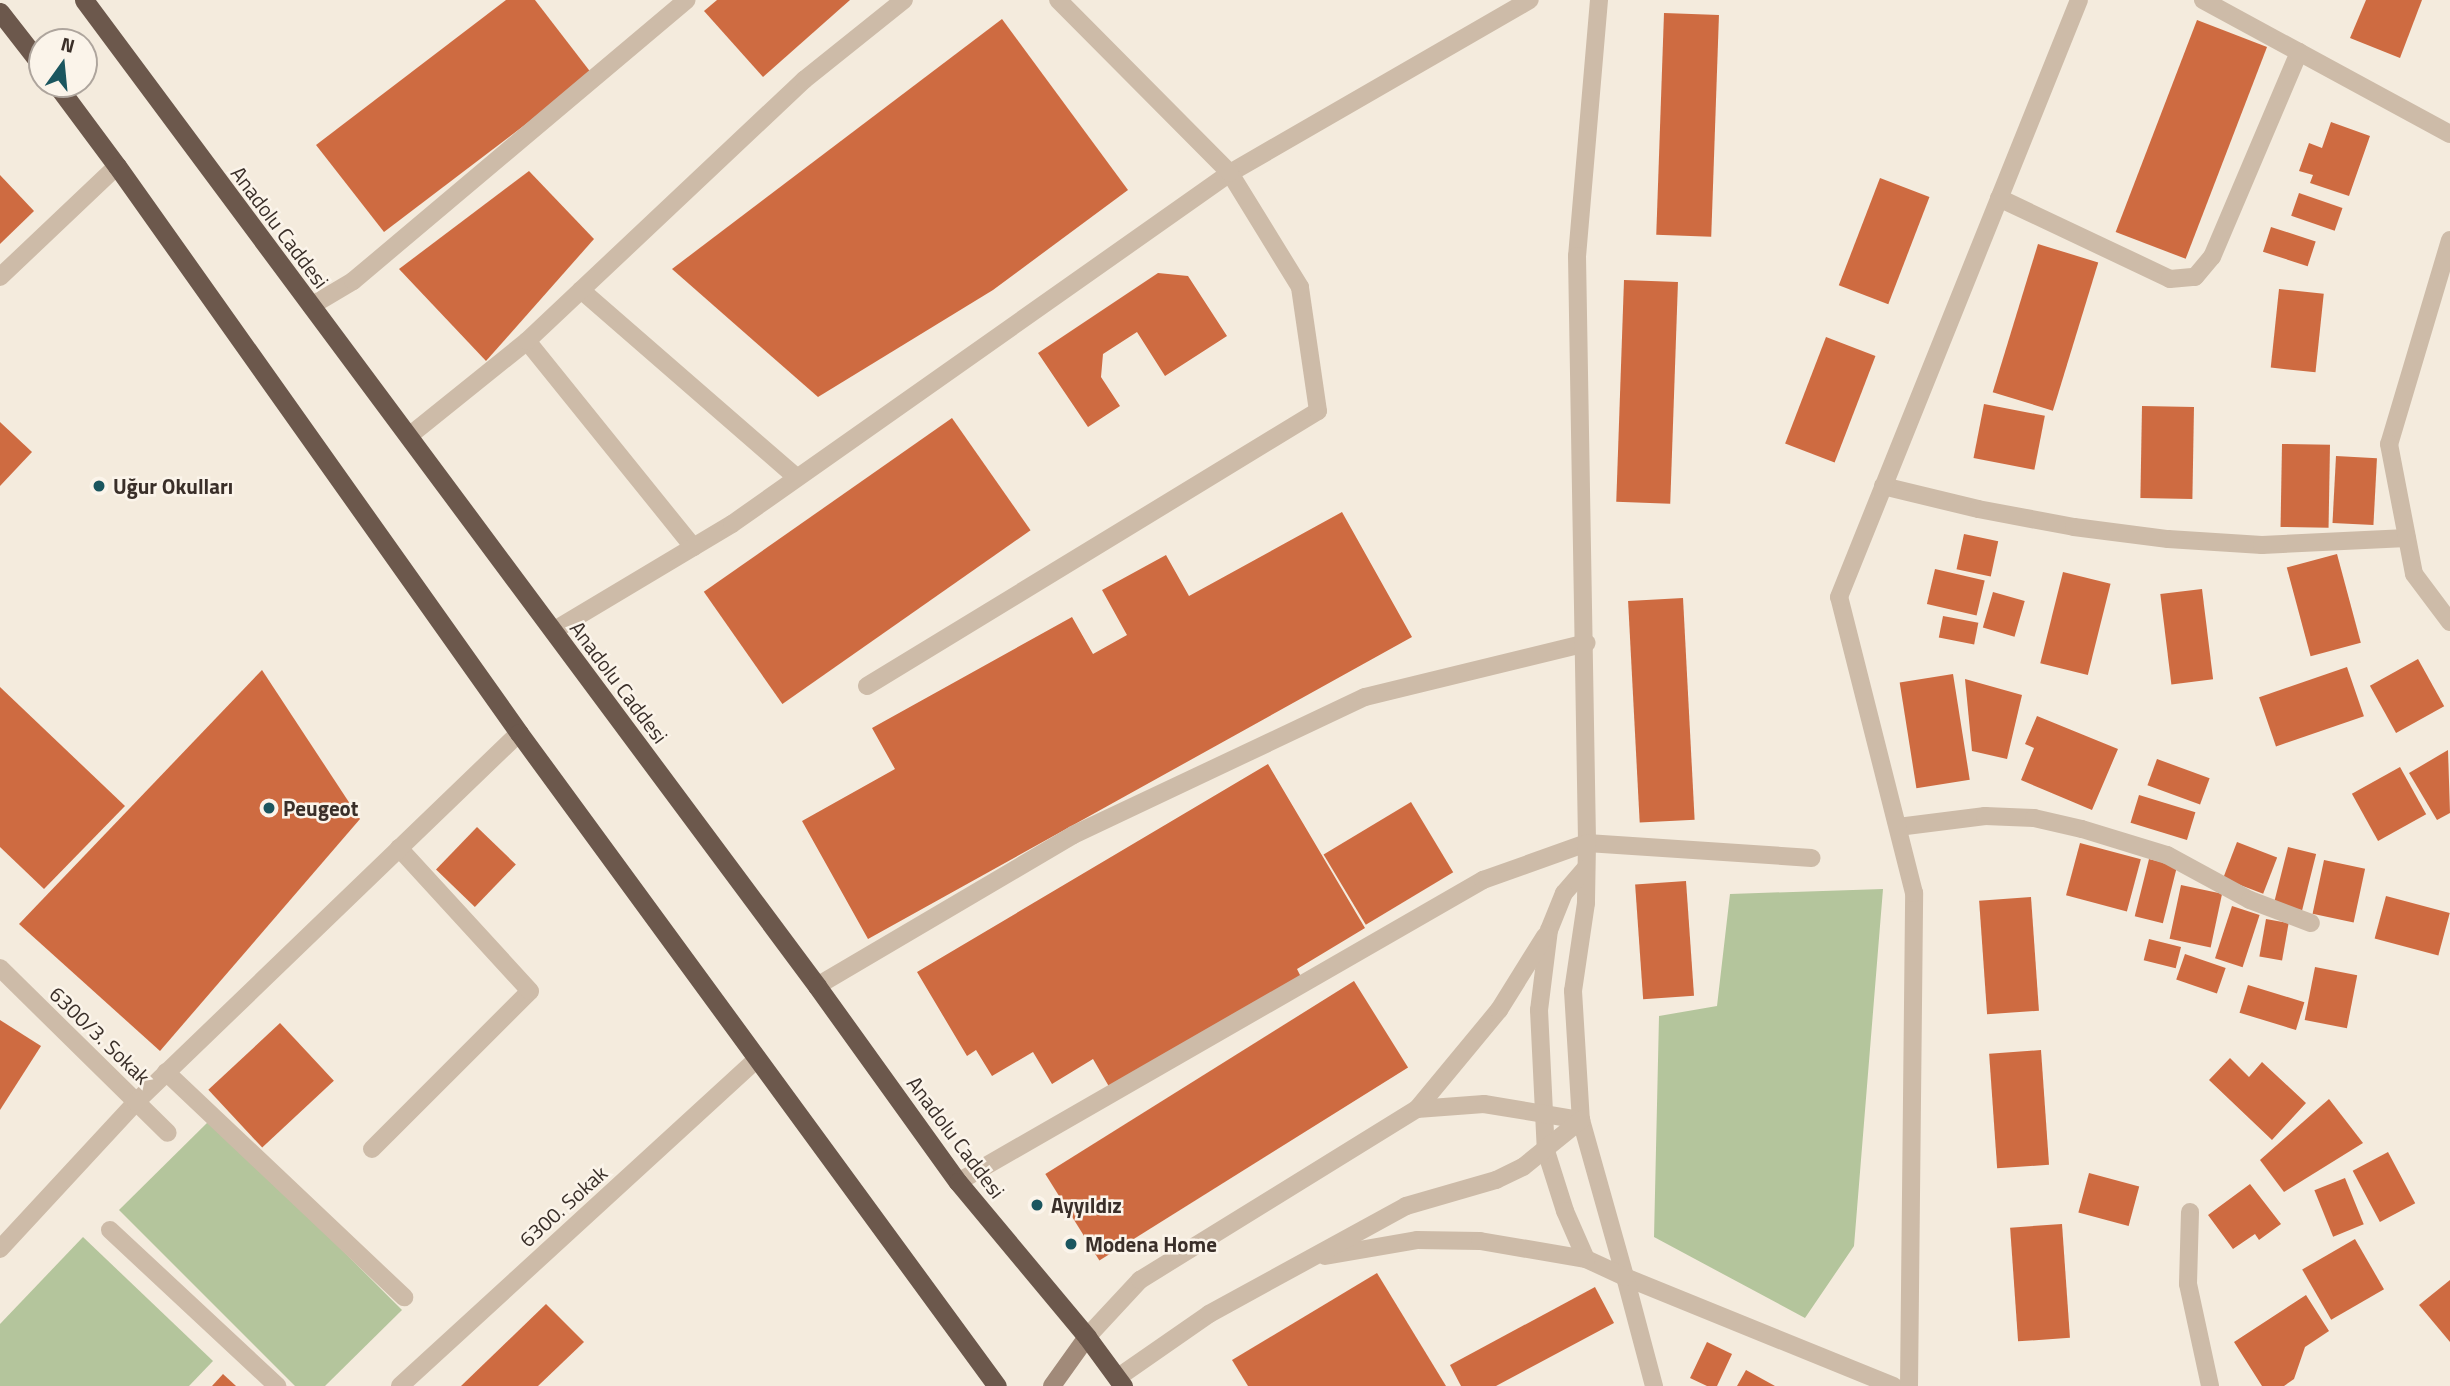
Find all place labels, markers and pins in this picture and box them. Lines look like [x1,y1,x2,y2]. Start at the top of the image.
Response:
place label: Uğur Okulları [113,473,233,499]
marker: Uğur Okulları [91,478,107,494]
place label: Peugeot [283,795,358,821]
marker: Peugeot [261,800,277,816]
place label: Ayyıldız [1051,1192,1122,1218]
marker: Ayyıldız [1029,1197,1045,1213]
place label: Modena Home [1085,1231,1217,1257]
marker: Modena Home [1063,1236,1079,1252]

